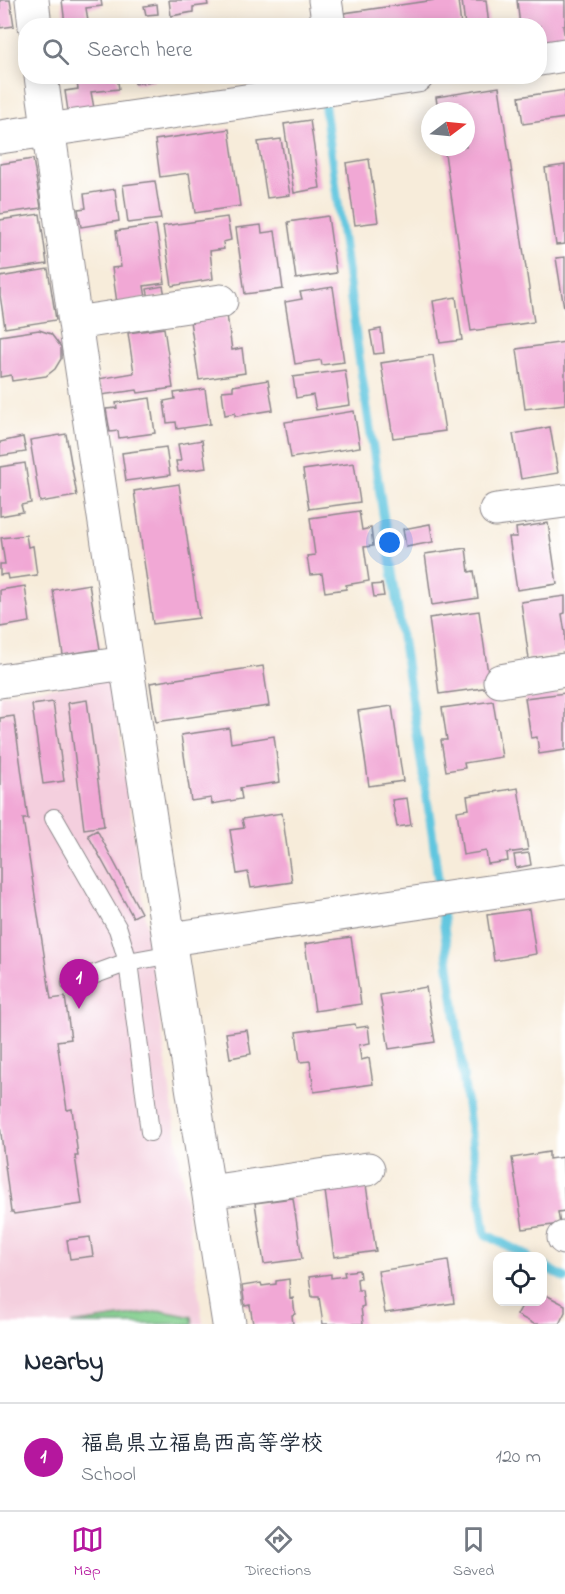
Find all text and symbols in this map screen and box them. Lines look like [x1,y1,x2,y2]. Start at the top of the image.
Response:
search box [18,18,547,84]
icon: search [39,35,72,68]
text: Search here [87,35,192,67]
north arrow [421,102,475,156]
your location [375,528,404,557]
pin: 1 [60,960,98,1009]
map controls [493,1252,547,1306]
button: locate [493,1252,547,1306]
text: Nearby [24,1344,103,1382]
text: 福島県立福島西高等学校 [81,1429,323,1461]
text: 1 [40,1443,47,1472]
text: 120 m [496,1443,541,1472]
text: School [81,1461,136,1490]
tab: Map [71,1523,104,1583]
tab: Directions [245,1523,311,1583]
tab: Saved [453,1523,494,1583]

